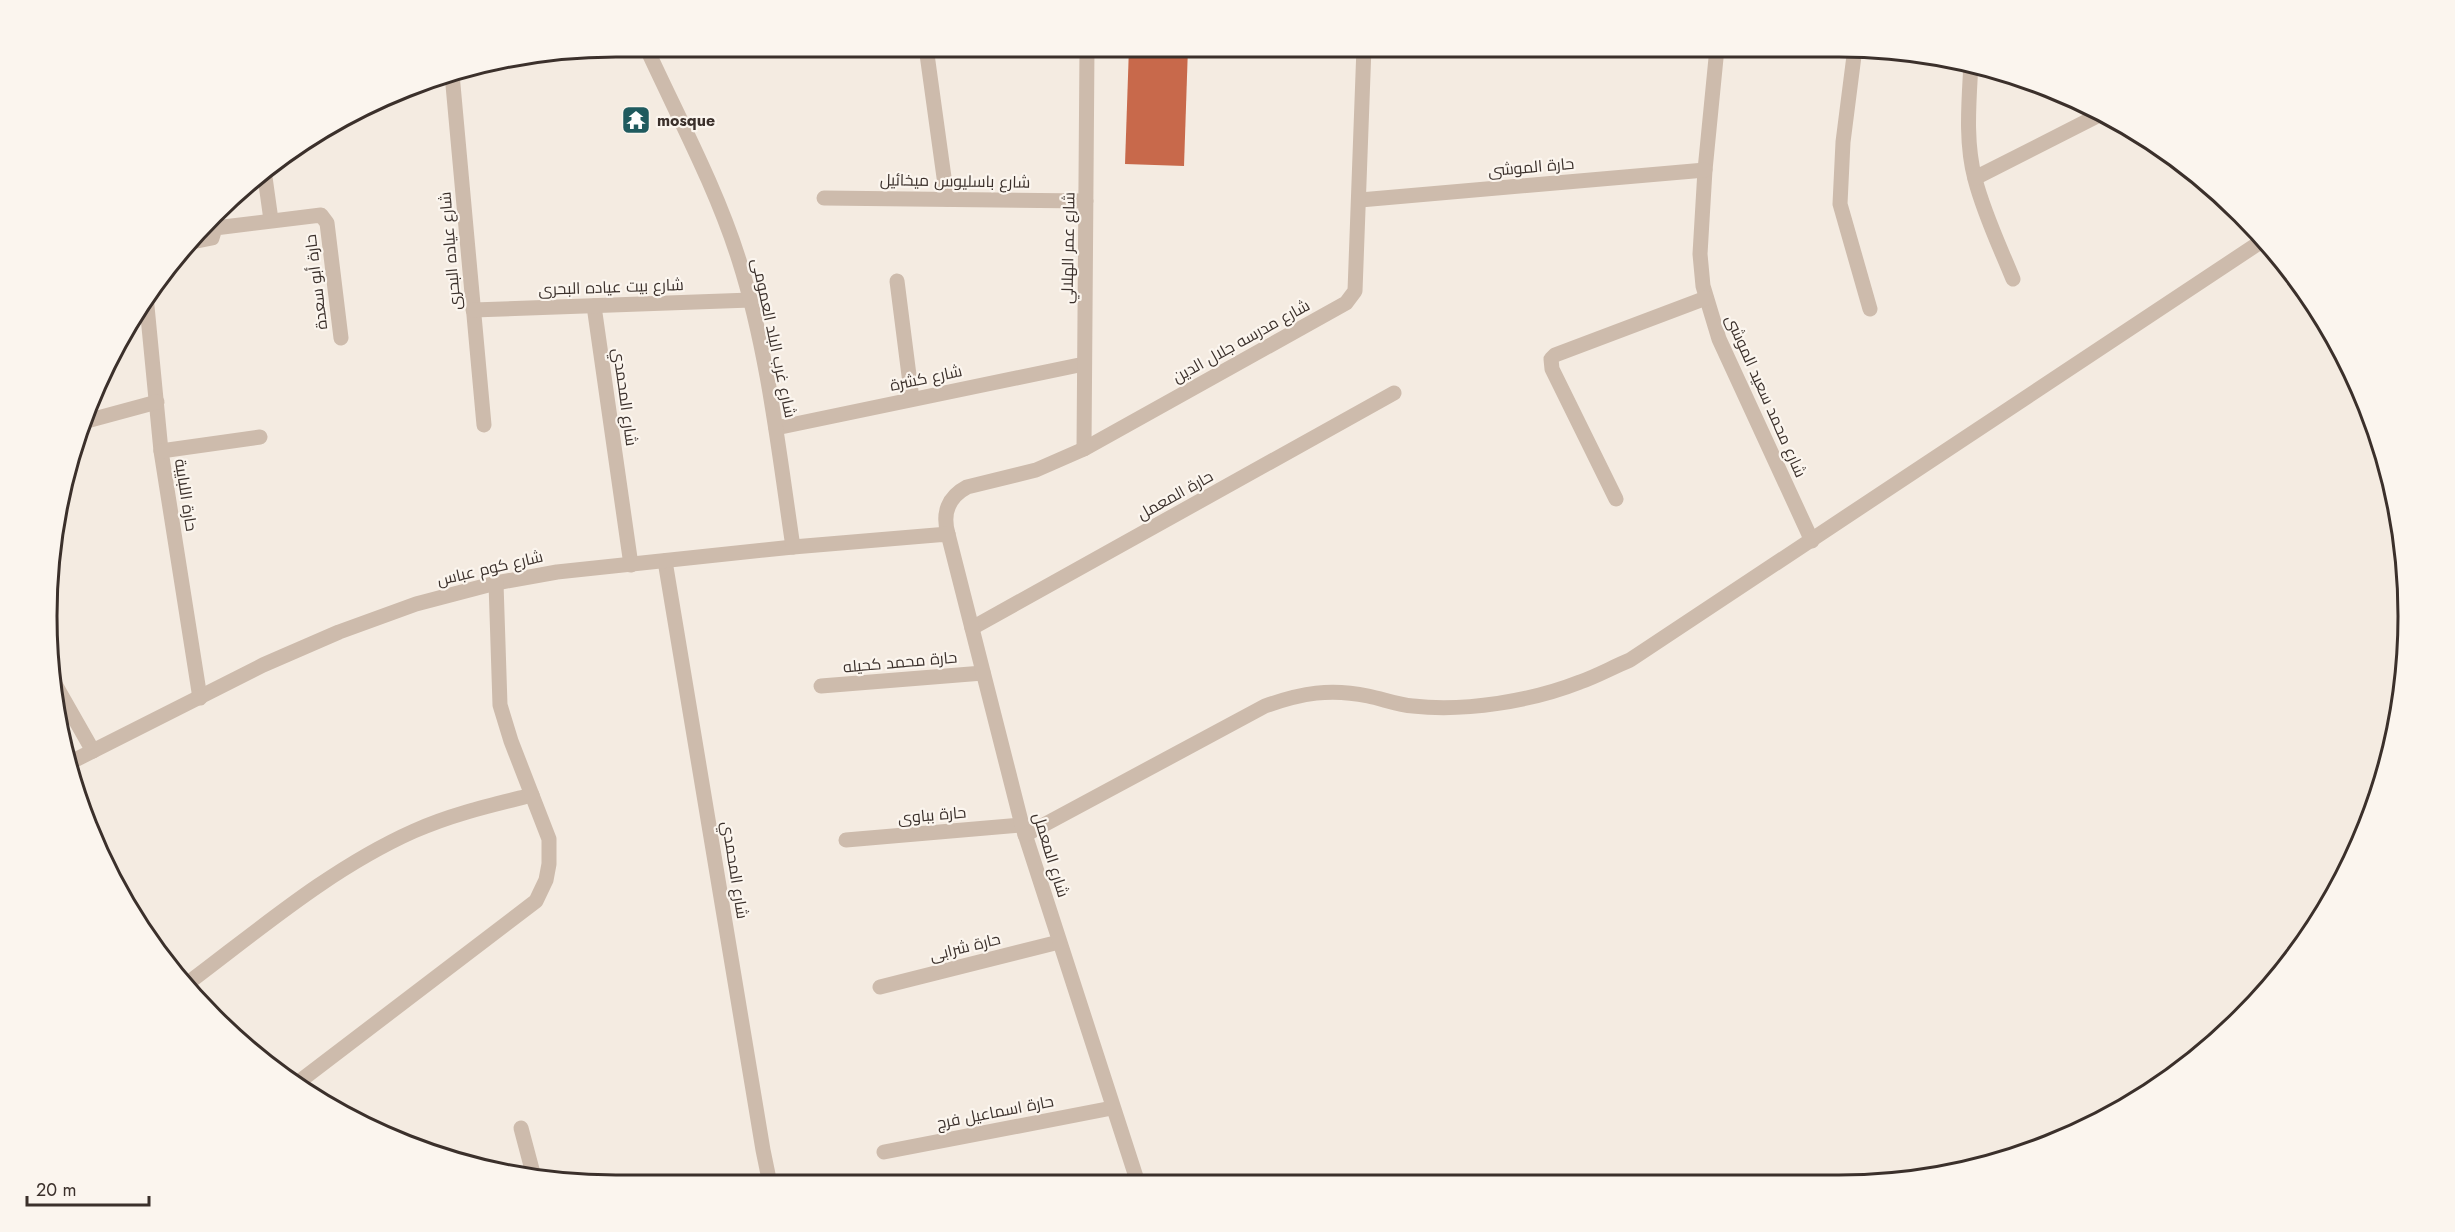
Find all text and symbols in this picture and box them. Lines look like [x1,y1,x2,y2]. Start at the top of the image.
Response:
temple icon: mosque [620,104,652,136]
place label: mosque [657,109,715,132]
street label: حارة الموشى [1487,152,1575,182]
street label: شارع باسليوس ميخائيل [880,168,1030,194]
street label: شارع عياده البحرى [433,191,467,311]
street label: شارع عمر الهلالي [1056,192,1082,304]
street label: حارة أبو سعدة [299,233,333,331]
street label: شارع غرب البلد العمومى [746,256,802,420]
street label: شارع بيت عياده البحرى [538,273,684,301]
street label: شارع مدرسه جلال الدين [1168,294,1314,388]
street label: شارع محمد سعيد الموشى [1720,311,1812,481]
street label: شارع المحمدي [605,347,643,448]
street label: شارع كشرة [888,359,964,397]
street label: حارة اللبايبة [169,457,203,533]
street label: حارة المعمل [1133,465,1217,525]
street label: شارع كوم عباس [435,545,545,591]
street label: حارة محمد كحيله [842,646,958,678]
street label: حارة بباوى [897,801,967,829]
street label: شارع المعمل [1027,810,1075,900]
street label: شارع المحمدي [714,819,754,921]
street label: حارة شرابى [927,927,1003,967]
street label: حارة اسماعيل فرج [934,1089,1056,1135]
scale bar [27,1169,148,1207]
text: 20 m [36,1177,76,1203]

